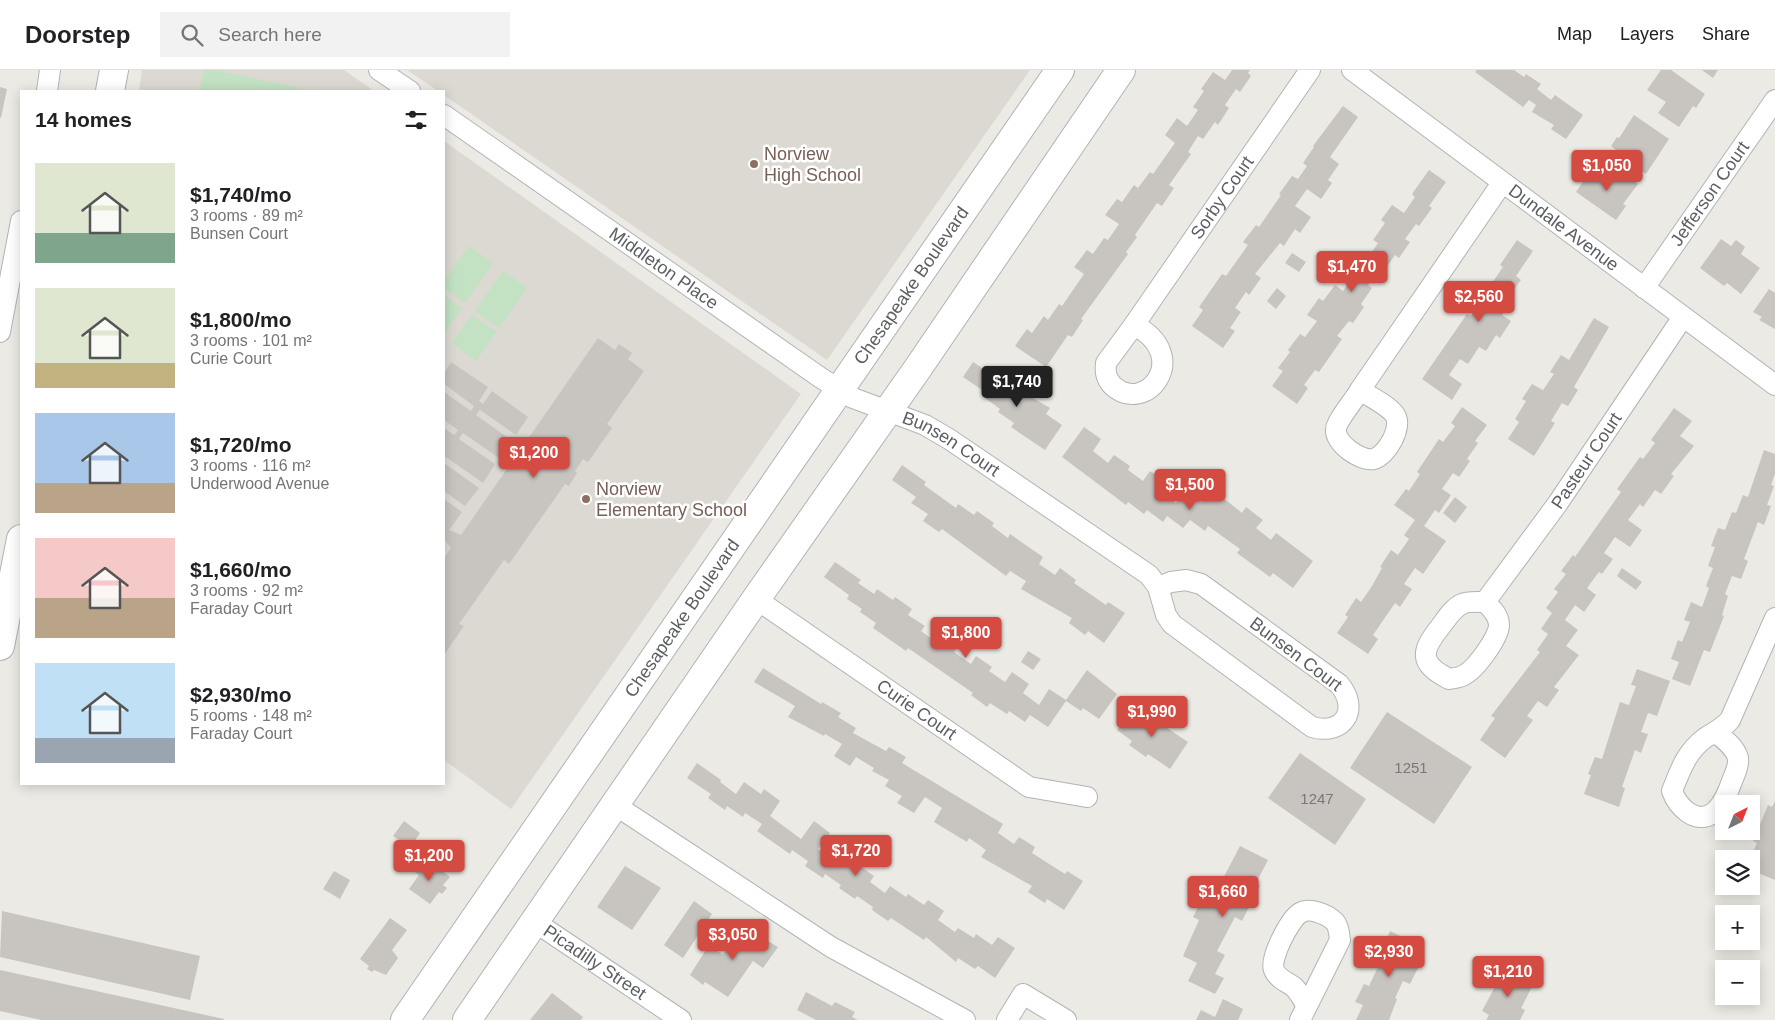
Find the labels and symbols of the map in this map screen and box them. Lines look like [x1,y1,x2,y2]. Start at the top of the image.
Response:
street label: Jefferson Court [1666,138,1753,250]
place label: Norview High School [764,144,861,185]
pin: $1,050 [1566,150,1648,192]
street label: Sorby Court [1187,152,1258,243]
marker: Norview High School [748,158,760,170]
street label: Dundale Avenue [1505,180,1623,275]
street label: Chesapeake Boulevard [850,203,973,368]
street label: Middleton Place [606,223,722,313]
pin: $1,470 [1311,250,1393,293]
pin: $2,560 [1438,280,1520,323]
pin: $1,740 [976,366,1058,408]
street label: Bunsen Court [900,407,1003,480]
street label: Pasteur Court [1547,409,1626,512]
pin: $1,200 [493,436,575,479]
pin: $1,500 [1149,468,1231,511]
place label: Norview Elementary School [596,479,747,520]
marker: Norview Elementary School [580,493,592,505]
street label: Chesapeake Boulevard [621,535,743,701]
street label: Bunsen Court [1246,613,1346,695]
pin: $1,800 [925,616,1007,659]
street label: Curie Court [873,675,960,744]
pin: $1,990 [1111,696,1193,738]
house number: 1251 [1394,759,1428,776]
house number: 1247 [1300,790,1334,807]
north arrow [1715,795,1760,840]
pin: $1,720 [815,834,897,877]
pin: $1,200 [388,840,470,882]
pin: $1,660 [1182,876,1264,918]
pin: $3,050 [692,918,774,961]
street label: Picadilly Street [540,921,650,1004]
pin: $2,930 [1348,936,1430,978]
pin: $1,210 [1467,956,1549,998]

